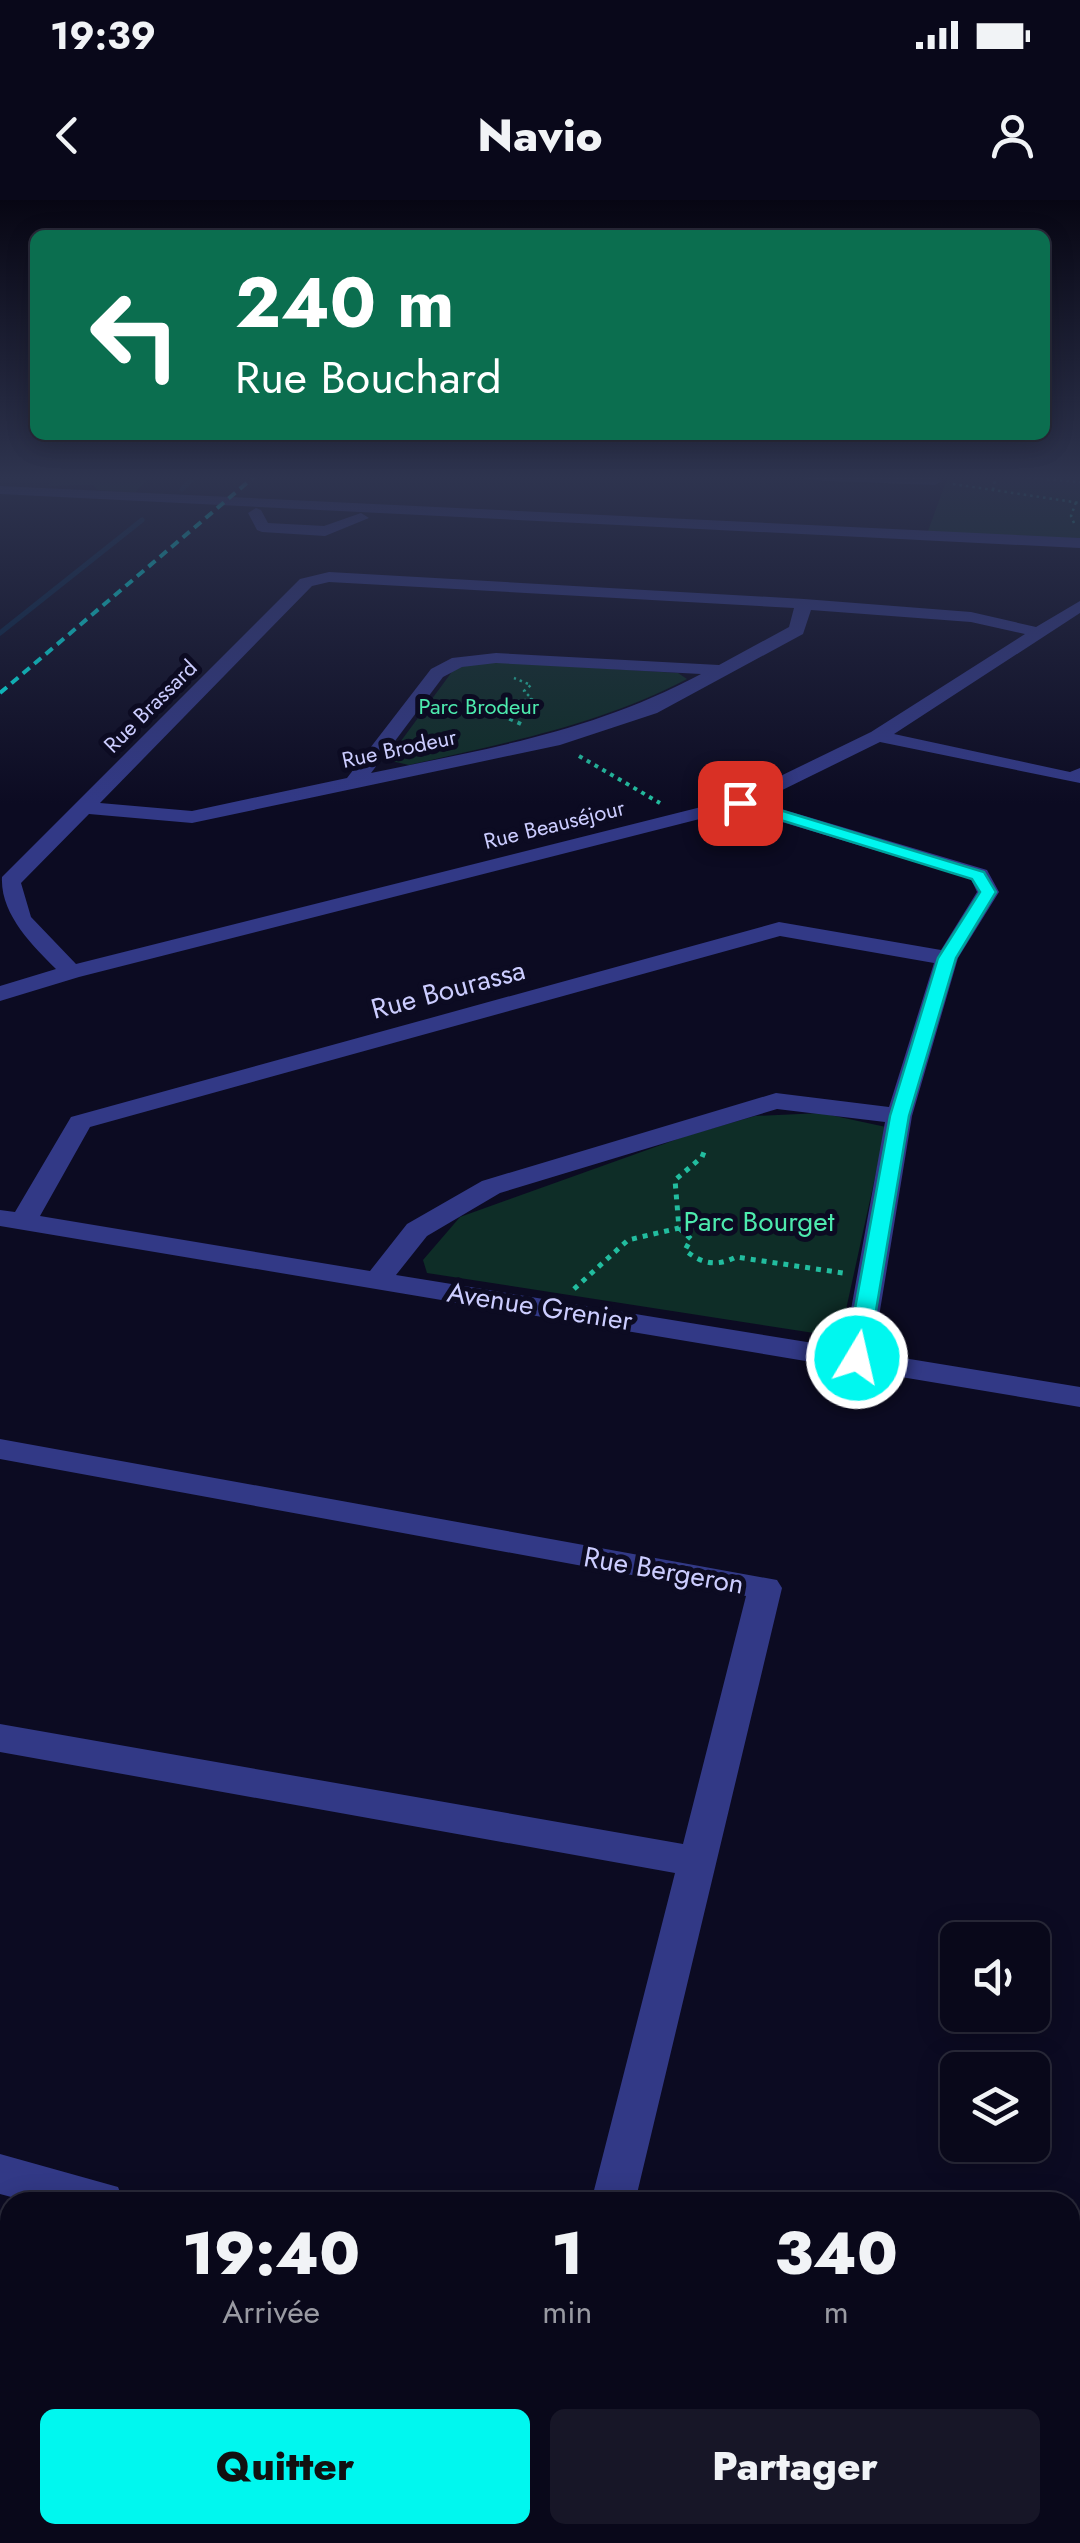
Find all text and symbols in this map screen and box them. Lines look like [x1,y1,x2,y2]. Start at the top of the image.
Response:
text: 19:39 [50,8,156,63]
text: Navio [477,103,603,168]
icon: back [40,108,95,163]
icon: person [985,108,1040,163]
text: 240 m [235,252,455,353]
icon: left [70,270,200,400]
text: Rue Bouchard [235,345,502,410]
street label: Rue Brassard [96,652,204,760]
park label: Parc Brodeur [419,690,540,722]
street label: Rue Brodeur [339,720,460,776]
pin [698,761,783,846]
icon: arrive [713,776,768,831]
street label: Rue Beauséjour [480,791,628,857]
street label: Rue Bourassa [367,949,530,1030]
park label: Parc Bourget [684,1201,835,1242]
street label: Avenue Grenier [444,1272,636,1341]
position arrow [805,1306,909,1410]
street label: Rue Bergeron [581,1536,747,1605]
map controls [940,1922,1050,2162]
button: sound [940,1922,1050,2032]
button: layers [940,2052,1050,2162]
text: 19:40 [182,2210,360,2297]
text: 1 [551,2210,583,2297]
text: 340 [774,2210,898,2297]
text: Arrivée [222,2289,320,2335]
text: min [542,2289,592,2335]
text: m [824,2289,849,2335]
button: Quitter [40,2409,530,2524]
button: Partager [550,2409,1040,2524]

